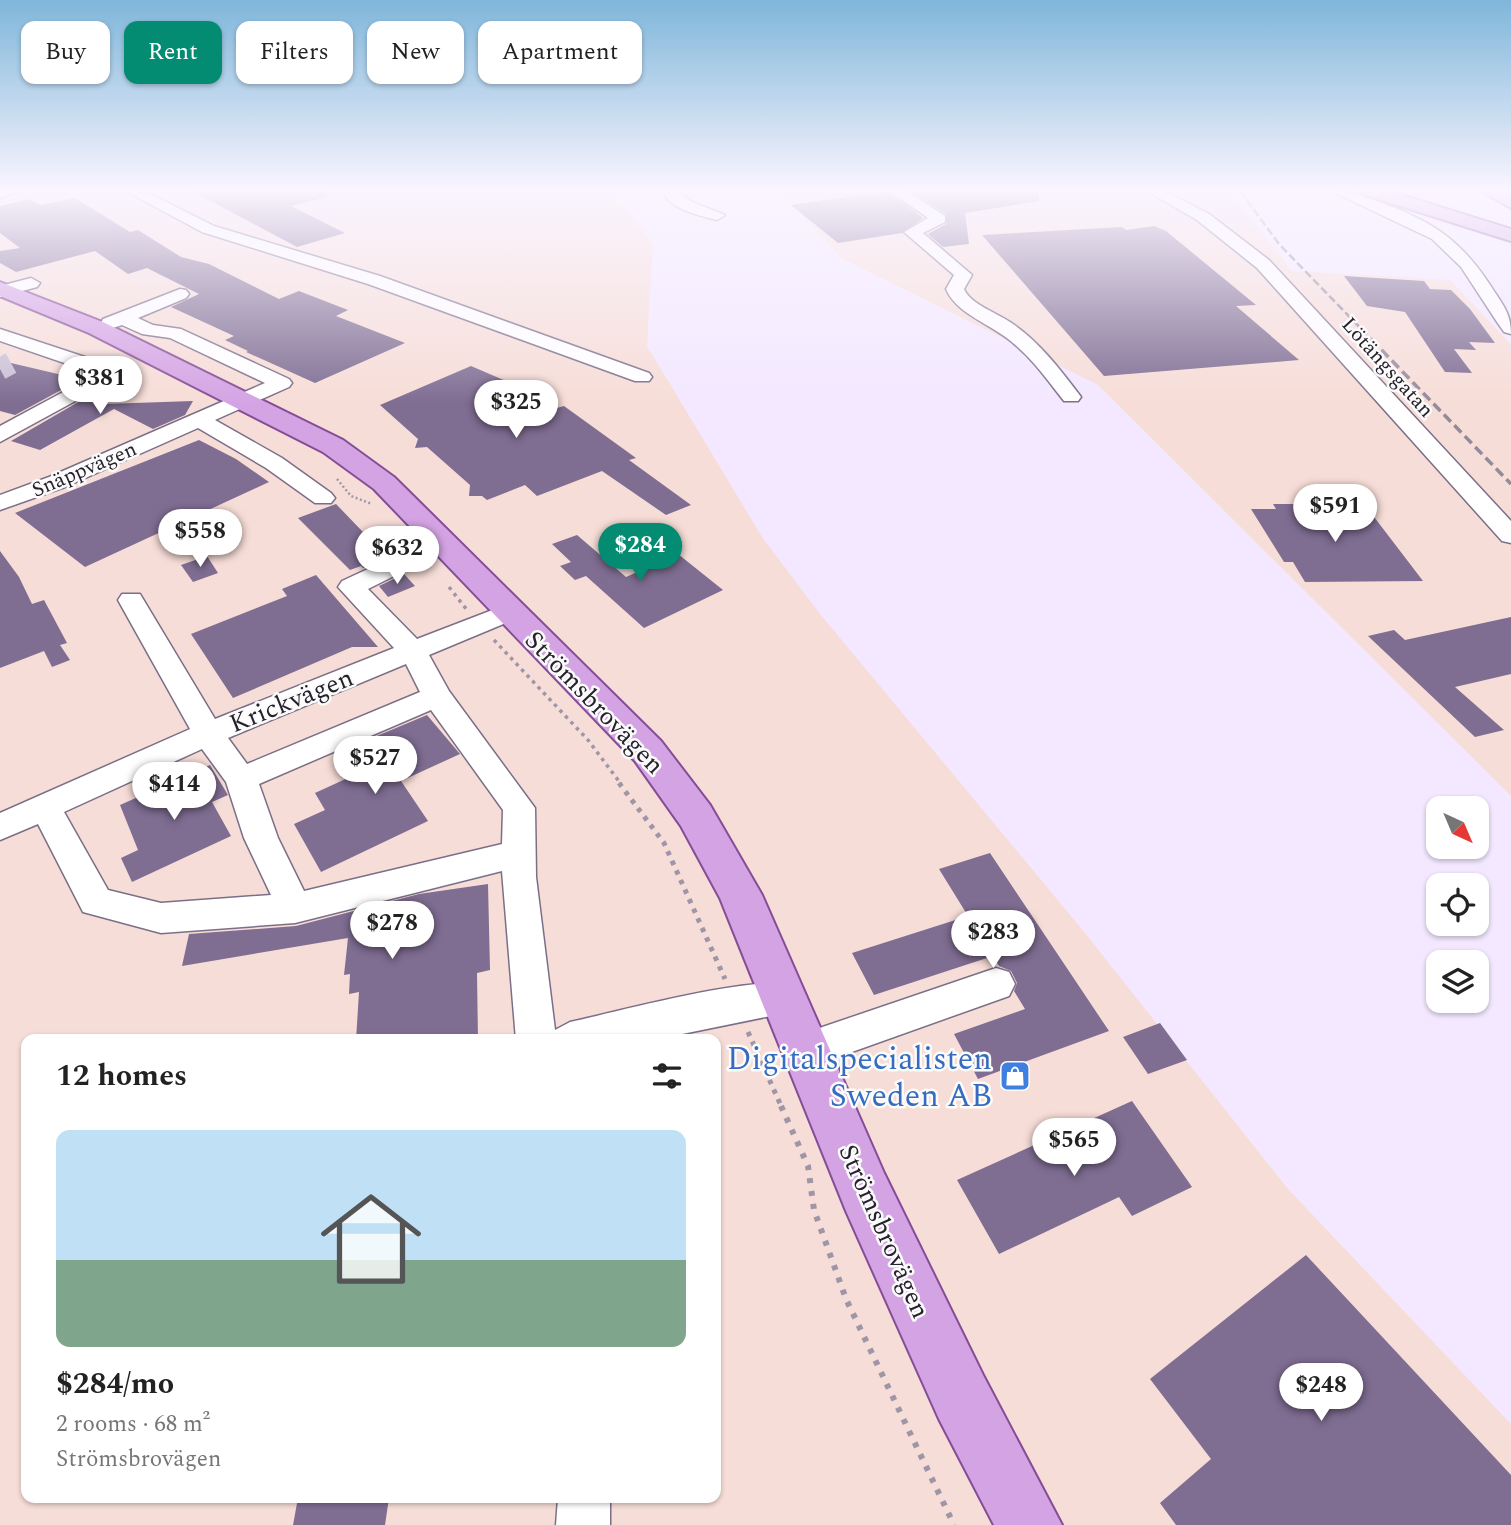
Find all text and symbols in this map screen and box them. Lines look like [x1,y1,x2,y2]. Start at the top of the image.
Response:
chip: Buy [21,21,110,84]
chip: Rent [124,21,222,84]
chip: Filters [236,21,353,84]
chip: New [367,21,464,84]
chip: Apartment [478,21,642,84]
street label: Lötängsgatan [1333,310,1441,425]
pin: $381 [59,356,141,416]
text: $381 [74,361,126,396]
pin: $325 [475,380,557,440]
text: $325 [490,385,542,420]
street label: Snäppvägen [27,433,142,506]
pin: $591 [1294,484,1376,544]
text: $591 [1309,489,1361,524]
pin: $558 [159,510,241,569]
text: $558 [174,514,226,549]
pin: $284 [599,524,681,583]
pin: $632 [356,526,438,586]
text: $284 [614,528,666,563]
text: $632 [371,531,423,566]
street label: Strömsbrovägen [515,622,674,784]
street label: Krickvägen [223,658,360,744]
pin: $527 [334,736,416,796]
text: $527 [349,741,401,776]
pin: $414 [133,762,215,822]
text: $414 [148,767,200,802]
north arrow [1426,796,1489,859]
map controls [1426,796,1489,1013]
button: locate [1426,873,1489,936]
pin: $278 [351,902,433,961]
text: $278 [366,906,418,941]
pin: $283 [952,911,1034,970]
text: $283 [967,915,1019,950]
button: layers [1426,950,1489,1013]
place label: Digitalspecialisten Sweden AB [727,1035,992,1121]
text: 12 homes [56,1053,187,1099]
icon: filters [648,1057,686,1095]
shop icon: Digitalspecialisten Sweden AB [998,1059,1032,1093]
pin: $565 [1033,1118,1115,1178]
text: $565 [1048,1123,1100,1158]
street label: Strömsbrovägen [828,1138,940,1325]
icon: home [308,1176,434,1302]
text: $284/mo [56,1361,174,1407]
pin: $248 [1280,1364,1362,1423]
text: $248 [1295,1368,1347,1403]
text: 2 rooms · 68 m² [56,1407,210,1442]
text: Strömsbrovägen [56,1442,221,1477]

